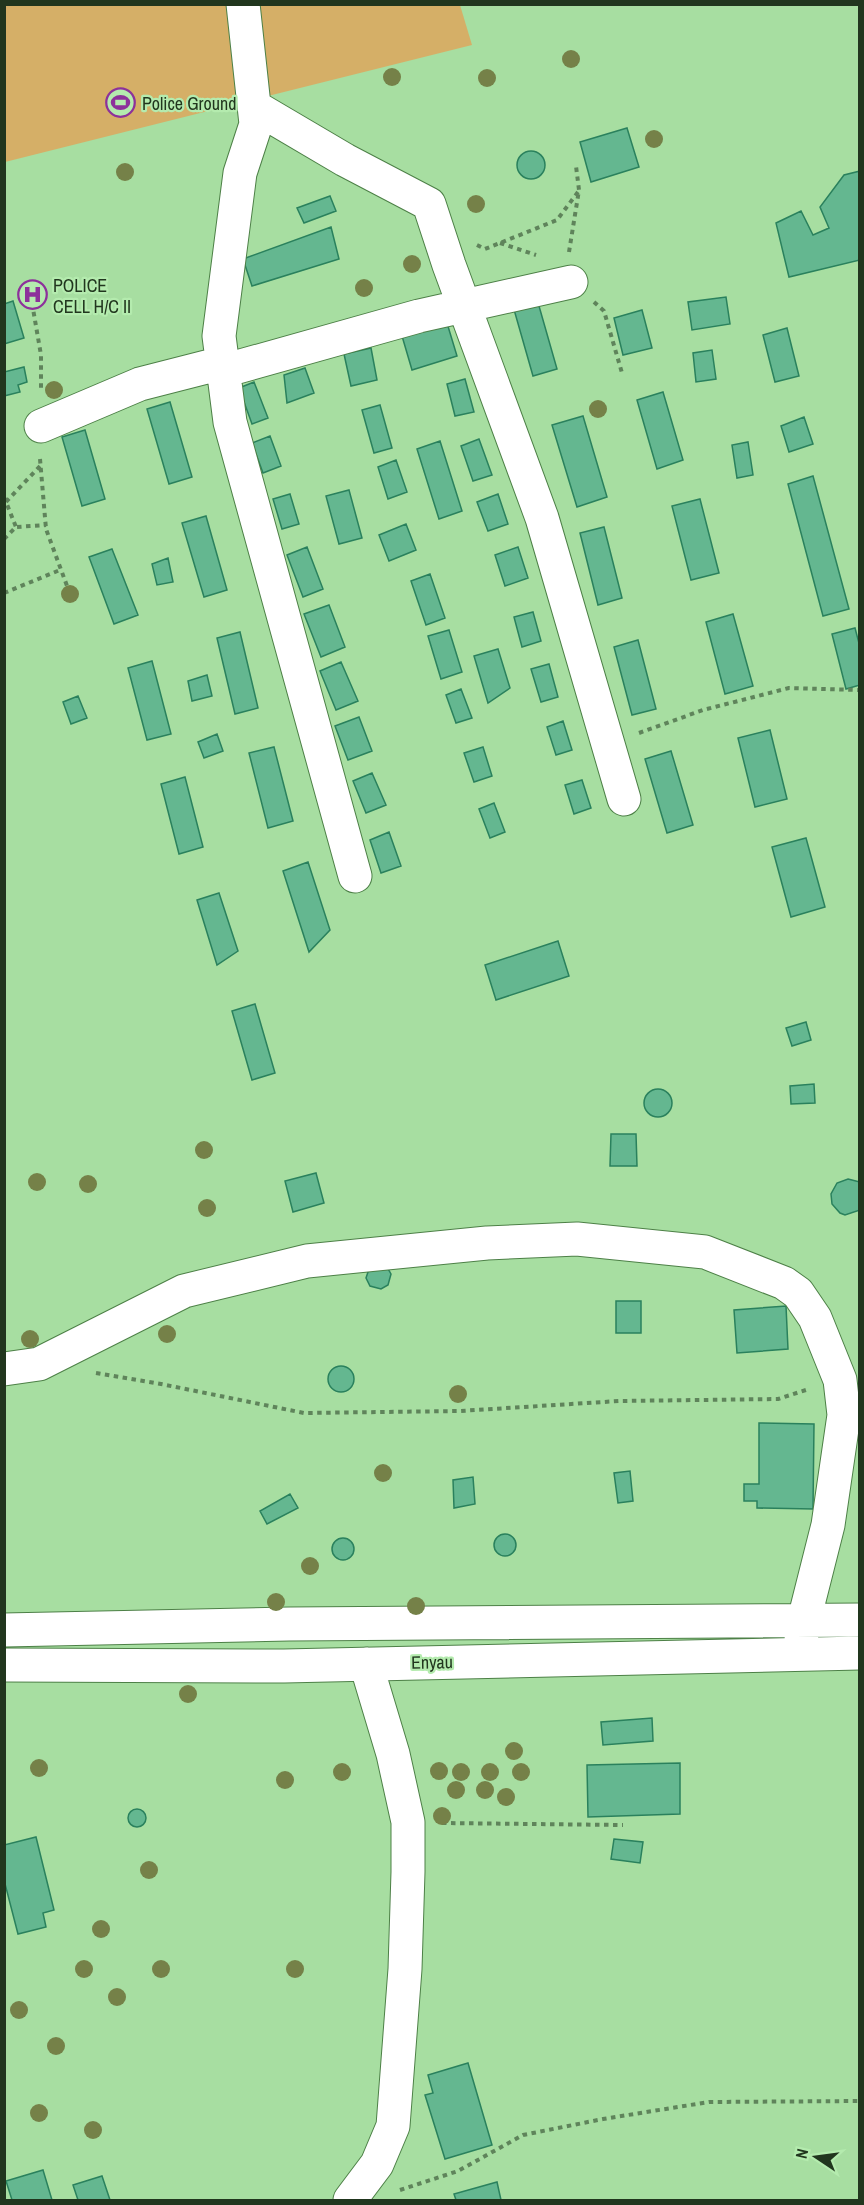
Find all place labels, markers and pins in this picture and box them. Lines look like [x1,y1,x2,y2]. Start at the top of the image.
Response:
sports icon: Police Ground [105,87,137,119]
place label: Police Ground [142,91,236,116]
place label: POLICE CELL H/C II [53,273,131,319]
hospital icon: POLICE CELL H/C II [16,279,48,311]

